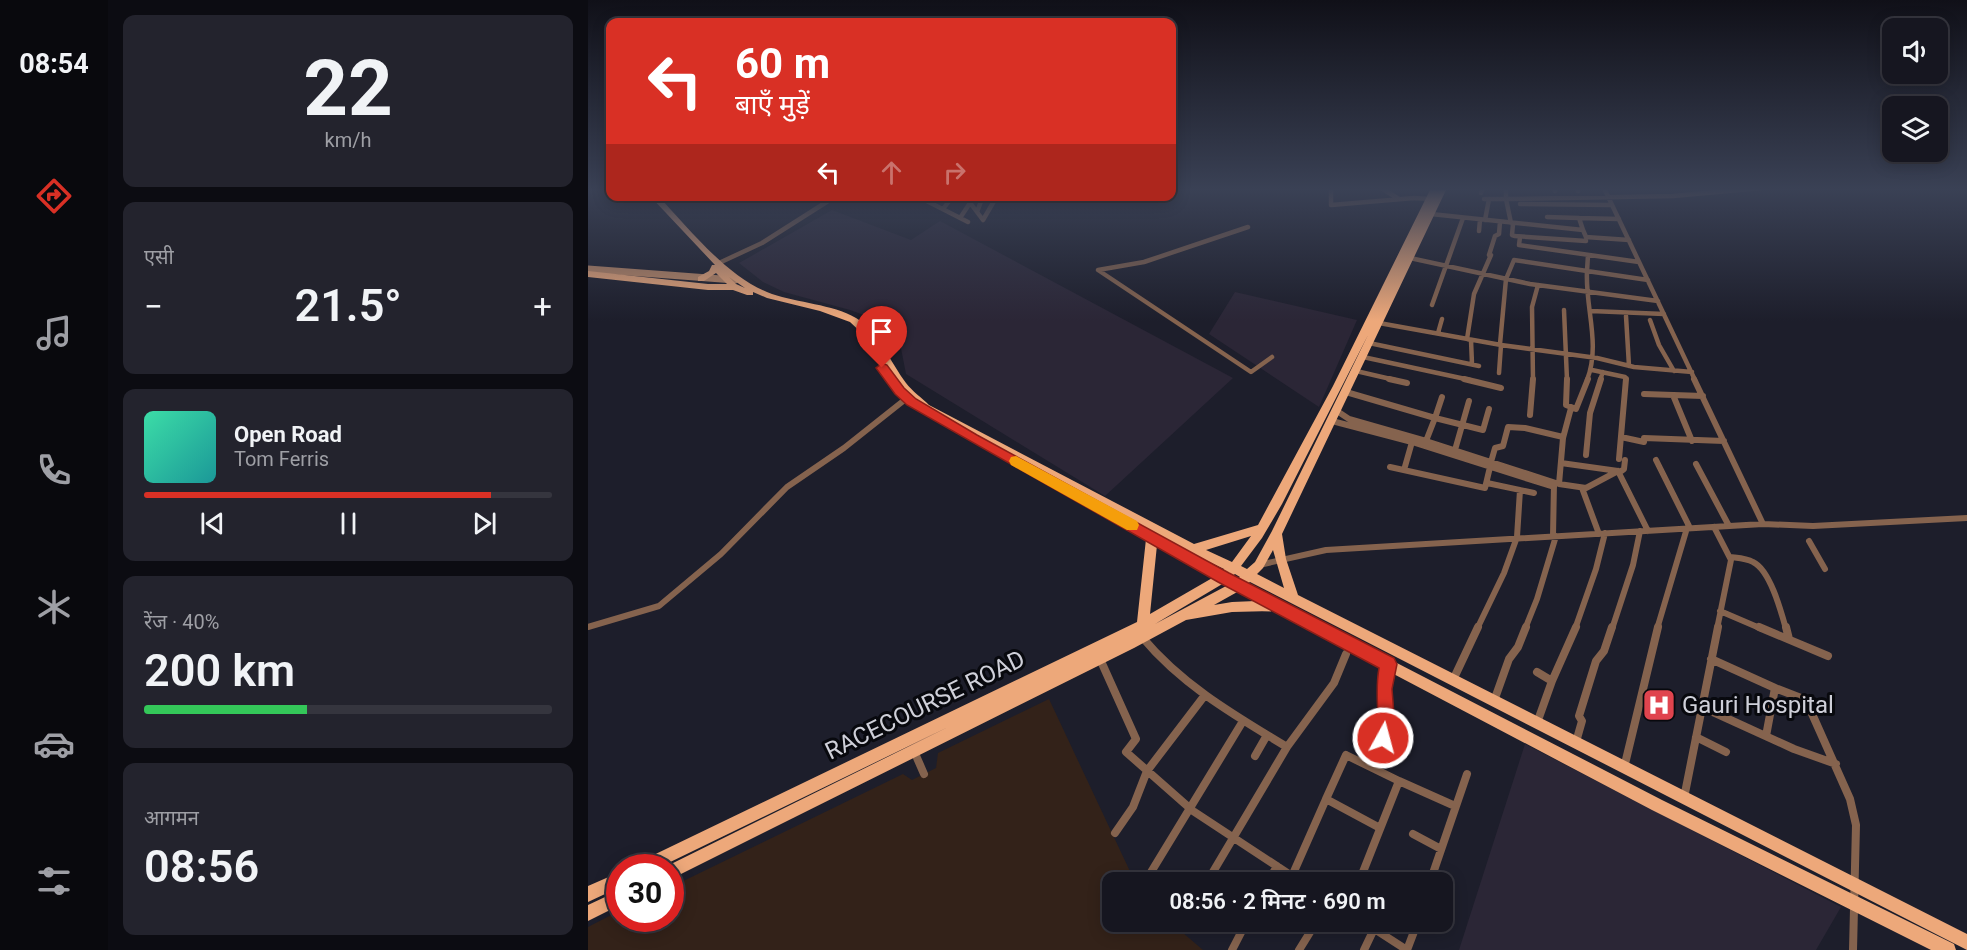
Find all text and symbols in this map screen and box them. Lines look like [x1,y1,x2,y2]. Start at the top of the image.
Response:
map controls [1882,18,1948,162]
button: sound [1882,18,1948,84]
text: 60 m [735,39,830,88]
icon: left [636,42,714,120]
text: 22 [303,43,393,134]
text: 08:54 [19,48,89,80]
text: बाएँ मुड़ें [735,89,810,121]
button: layers [1882,96,1948,162]
text: km/h [325,128,371,152]
icon: left [812,156,845,189]
icon: ahead [875,156,908,189]
icon: right [938,156,971,189]
icon: directions [33,175,75,217]
text: एसी [144,245,174,269]
text: 21.5° [294,279,402,332]
text: − [144,287,163,326]
text: + [533,287,552,326]
pin [856,306,907,368]
icon: music [33,312,75,354]
icon: arrive [865,315,898,348]
text: Open Road [234,422,342,447]
text: Tom Ferris [234,447,329,471]
icon: phone [33,449,75,491]
icon: previous [196,507,229,540]
icon: pause [332,507,365,540]
icon: next [468,507,501,540]
icon: climate [33,586,75,628]
text: रेंज · 40% [144,610,219,634]
text: 200 km [144,644,295,697]
street label: RACECOURSE ROAD [821,645,1029,765]
hospital icon: Gauri Hospital [1641,687,1677,723]
place label: Gauri Hospital [1682,691,1834,719]
position arrow [1351,706,1415,770]
icon: car [33,723,75,765]
text: आगमन [144,806,199,830]
text: 08:56 [144,840,259,893]
speed limit sign: 30 [606,854,684,932]
icon: filters [33,860,75,902]
text: 08:56 · 2 मिनट · 690 m [1170,889,1386,914]

